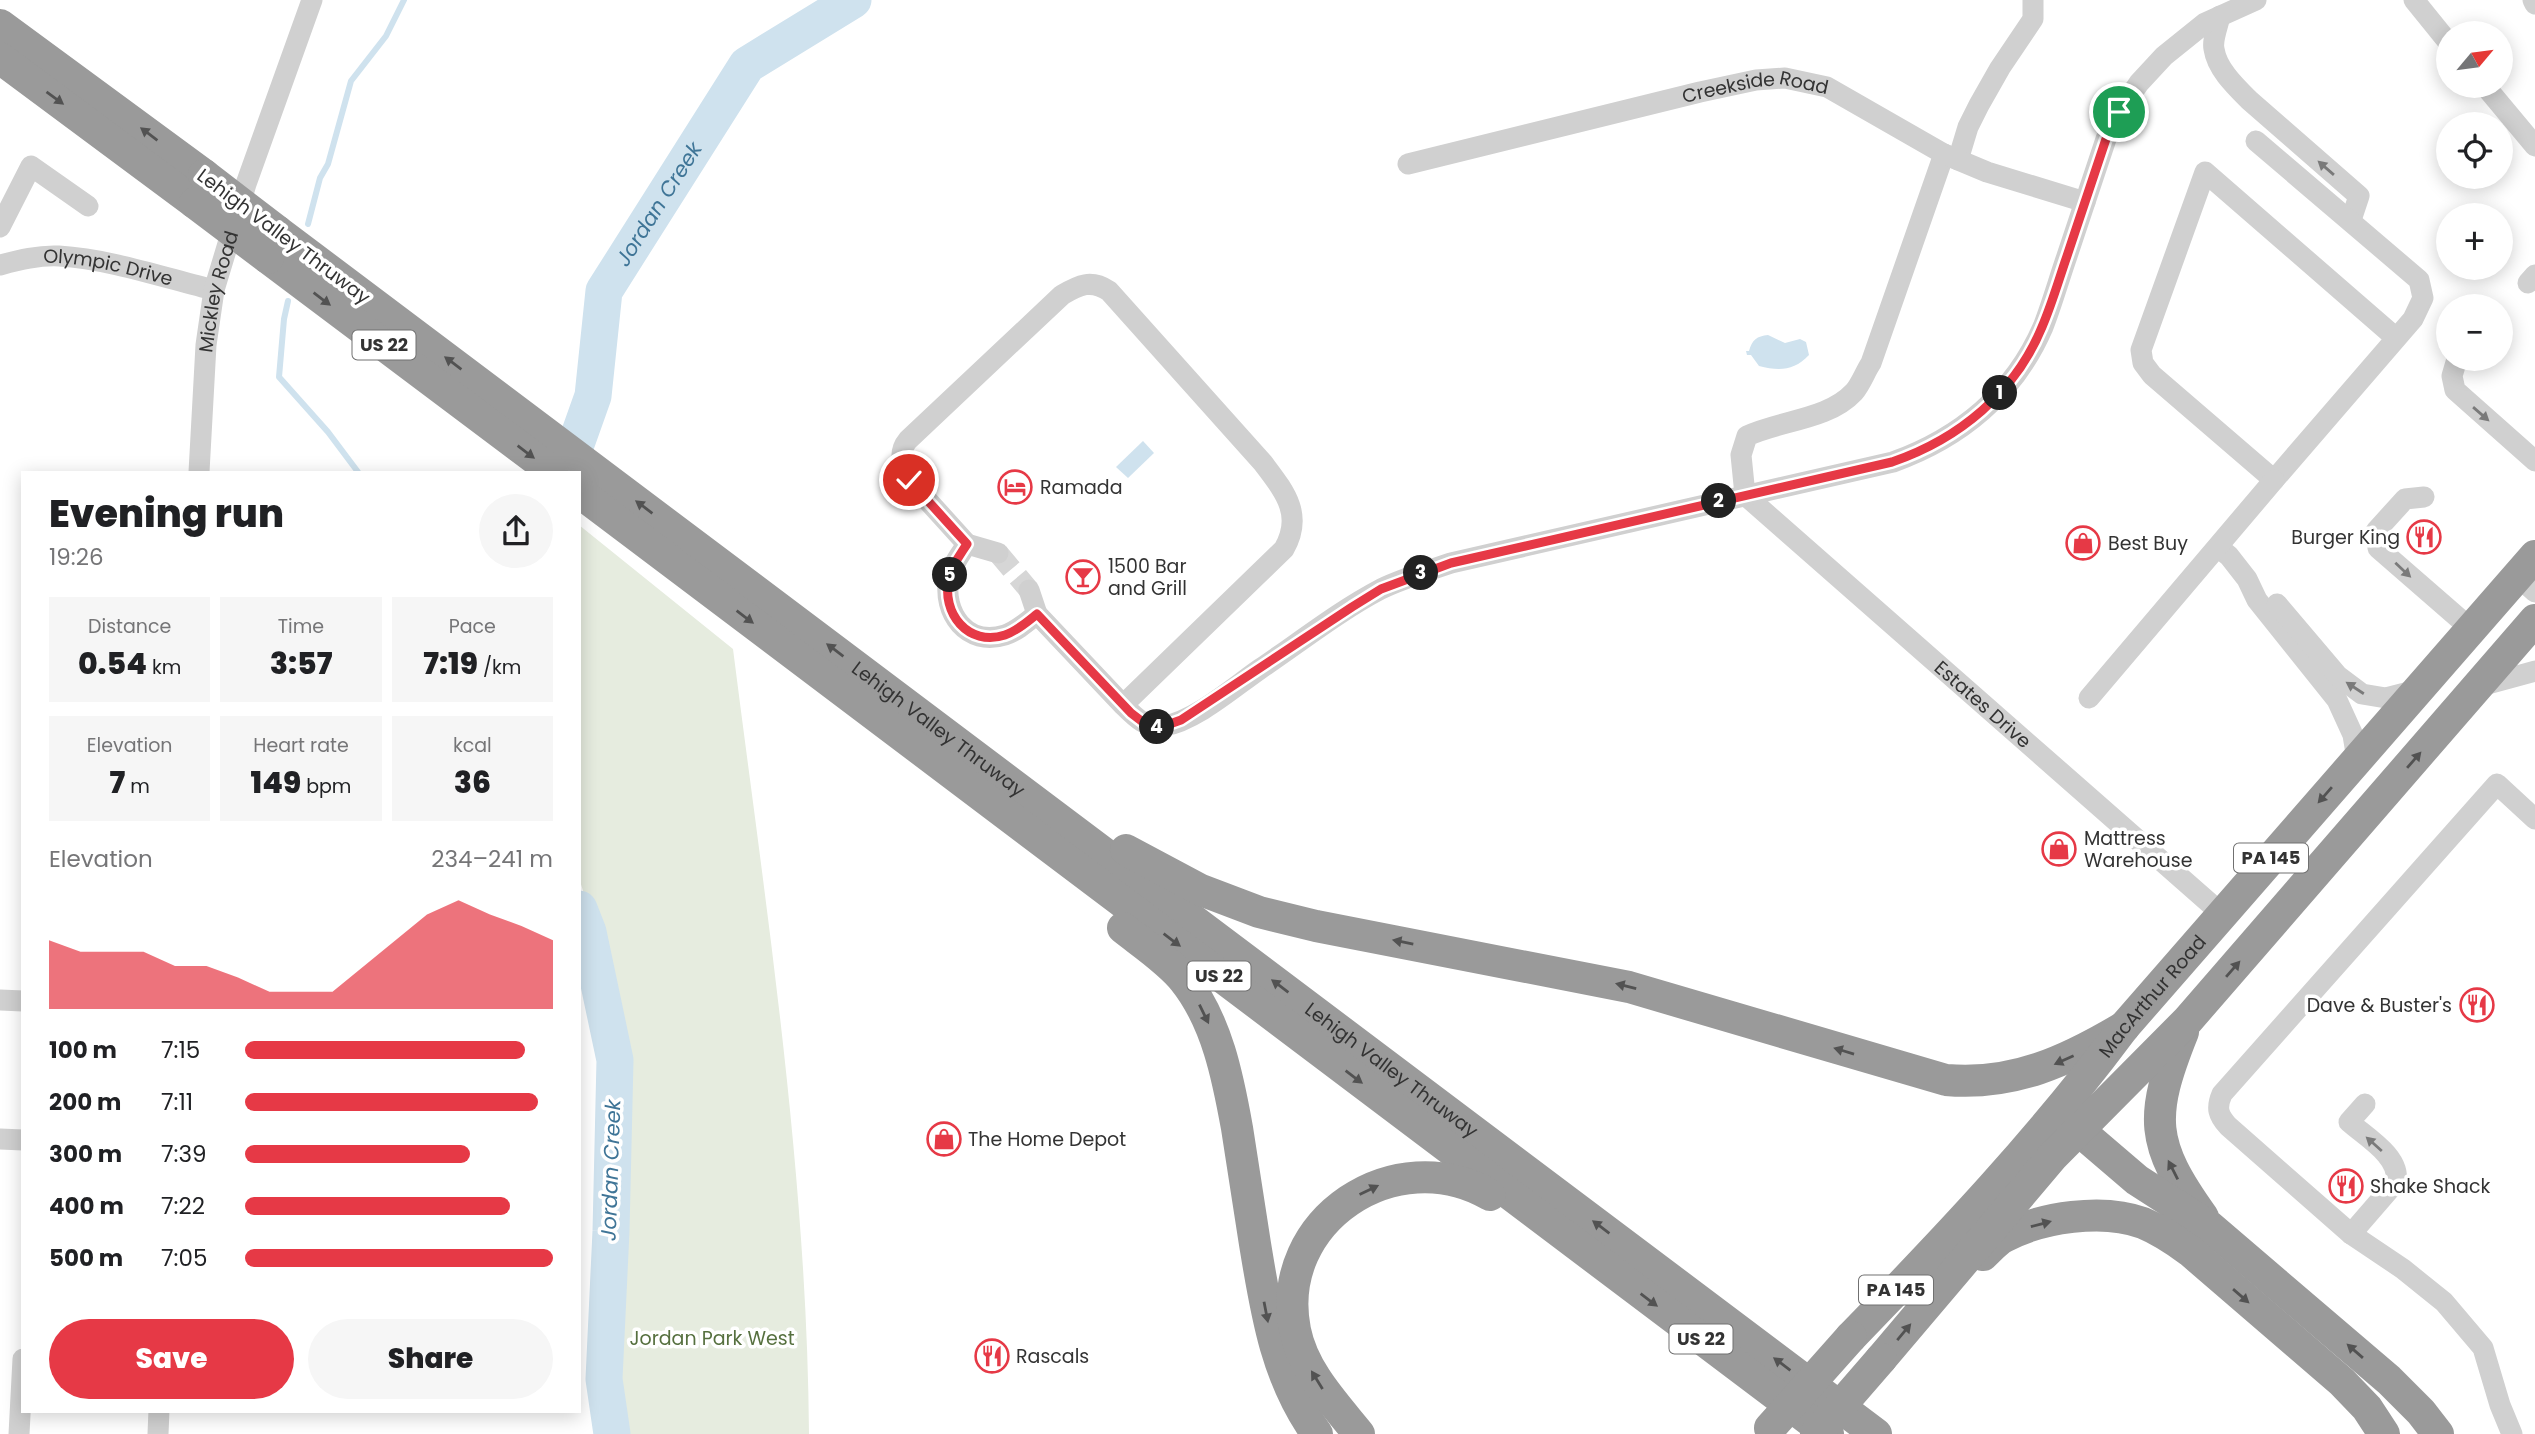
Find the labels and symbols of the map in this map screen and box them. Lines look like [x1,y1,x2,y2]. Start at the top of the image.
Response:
north arrow [2436,21,2513,98]
street label: Creekside Road [1679,64,1831,110]
pin [2089,82,2149,142]
one-way arrow [46,91,64,105]
one-way arrow [141,127,159,142]
water label: Jordan Creek [608,135,709,271]
one-way arrow [2317,160,2335,176]
street label: Lehigh Valley Thruway [192,162,376,311]
street label: Mickley Road [192,228,245,354]
street label: Olympic Drive [43,243,176,293]
one-way arrow [313,291,331,305]
road number: US 22 [352,330,416,360]
one-way arrow [444,357,462,371]
pin: 1 [1982,376,2018,410]
one-way arrow [2472,406,2490,422]
one-way arrow [517,445,535,459]
pin [879,450,939,510]
hotel icon: Ramada [996,468,1034,506]
place label: Ramada [1040,474,1123,501]
pin: 2 [1702,484,1736,518]
one-way arrow [635,500,653,514]
restaurant icon: Burger King [2405,518,2443,556]
shop icon: Best Buy [2064,524,2102,562]
place label: Burger King [2291,524,2400,551]
place label: Best Buy [2108,530,2188,557]
place label: 1500 Bar and Grill [1108,553,1187,602]
pin: 3 [1404,556,1438,590]
pin: 5 [932,558,968,592]
bar icon: 1500 Bar and Grill [1064,558,1102,596]
one-way arrow [2394,562,2412,578]
one-way arrow [736,610,754,624]
one-way arrow [826,644,844,658]
street label: Lehigh Valley Thruway [846,655,1031,803]
street label: Estates Drive [1928,655,2037,755]
one-way arrow [2346,681,2364,695]
pin: 4 [1140,710,1174,744]
one-way arrow [2406,751,2422,769]
one-way arrow [2318,787,2333,804]
place label: Mattress Warehouse [2084,825,2192,874]
shop icon: Mattress Warehouse [2040,830,2078,868]
road number: PA 145 [2234,844,2308,872]
street label: MacArthur Road [2092,929,2212,1064]
one-way arrow [1163,933,1181,947]
one-way arrow [1392,936,1414,947]
one-way arrow [2225,960,2240,977]
road number: US 22 [1188,961,1250,990]
one-way arrow [1271,979,1290,993]
one-way arrow [1615,980,1637,991]
restaurant icon: Dave & Buster's [2458,986,2496,1024]
place label: Dave & Buster's [2307,992,2452,1019]
street label: Lehigh Valley Thruway [1299,996,1484,1144]
one-way arrow [1198,1004,1209,1024]
one-way arrow [1834,1046,1855,1056]
one-way arrow [2054,1054,2074,1066]
one-way arrow [1344,1070,1362,1085]
water label: Jordan Creek [594,1098,627,1241]
shop icon: The Home Depot [925,1120,963,1158]
place label: The Home Depot [968,1126,1126,1153]
one-way arrow [2365,1136,2382,1152]
one-way arrow [2167,1160,2178,1180]
restaurant icon: Shake Shack [2327,1167,2365,1205]
place label: Shake Shack [2370,1173,2490,1200]
one-way arrow [1359,1184,1379,1195]
one-way arrow [2031,1219,2052,1229]
one-way arrow [1591,1220,1610,1234]
road number: PA 145 [1859,1275,1933,1304]
one-way arrow [2233,1288,2250,1303]
one-way arrow [1640,1292,1658,1306]
one-way arrow [1261,1301,1272,1323]
one-way arrow [1896,1323,1911,1340]
road number: US 22 [1670,1324,1732,1354]
park label: Jordan Park West [629,1325,795,1352]
restaurant icon: Rascals [973,1337,1011,1375]
place label: Rascals [1016,1343,1089,1370]
one-way arrow [2346,1344,2363,1359]
one-way arrow [1774,1356,1792,1371]
one-way arrow [1311,1370,1324,1389]

